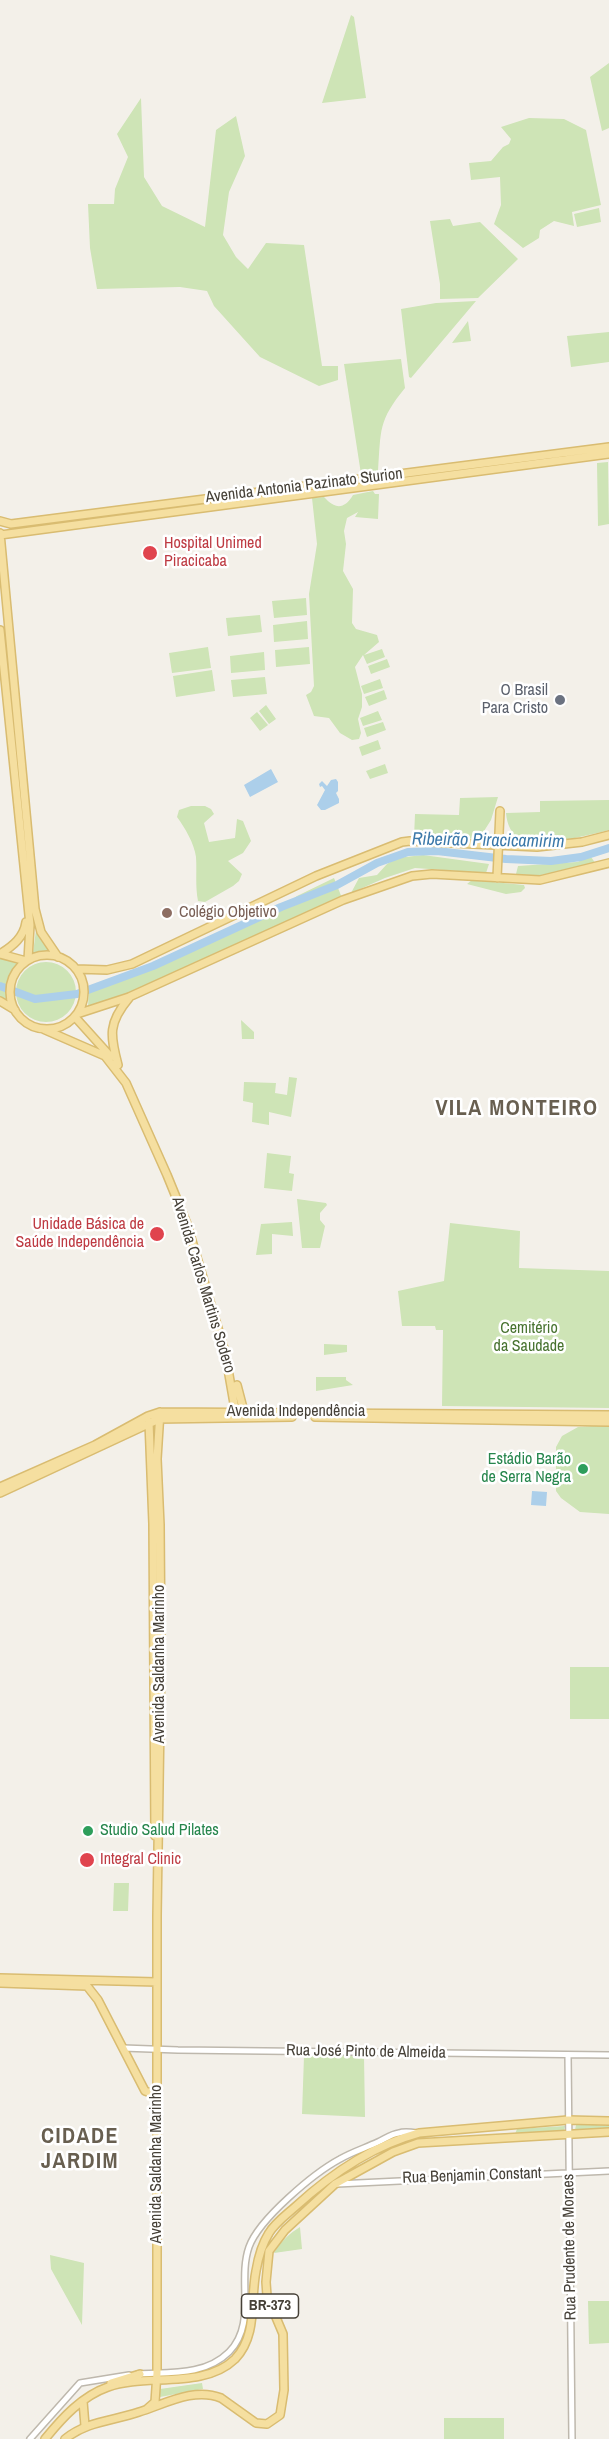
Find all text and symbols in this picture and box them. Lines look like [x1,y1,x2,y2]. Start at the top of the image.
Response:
street label: Avenida Antonia Pazinato Sturion [204,464,404,508]
place label: Hospital Unimed Piracicaba [164,534,262,572]
marker: Hospital Unimed Piracicaba [141,544,159,562]
place label: O Brasil Para Cristo [482,681,548,719]
marker: O Brasil Para Cristo [553,693,567,707]
water label: Ribeirão Piracicamirim [412,829,564,853]
place label: Colégio Objetivo [179,903,277,923]
marker: Colégio Objetivo [160,906,174,920]
district label: VILA MONTEIRO [436,1096,598,1122]
street label: Avenida Carlos Martins Sodero [167,1195,239,1375]
place label: Unidade Básica de Saúde Independência [16,1215,144,1253]
marker: Unidade Básica de Saúde Independência [148,1225,166,1243]
park label: Cemitério da Saudade [494,1319,564,1357]
street label: Avenida Independência [227,1402,365,1422]
place label: Estádio Barão de Serra Negra [481,1450,571,1488]
marker: Estádio Barão de Serra Negra [576,1462,590,1476]
street label: Avenida Saldanha Marinho [150,1585,170,1743]
place label: Studio Salud Pilates [100,1821,219,1841]
marker: Studio Salud Pilates [81,1824,95,1838]
place label: Integral Clinic [100,1850,181,1870]
marker: Integral Clinic [78,1851,96,1869]
street label: Rua José Pinto de Almeida [286,2041,446,2063]
street label: Avenida Saldanha Marinho [147,2085,167,2243]
district label: CIDADE JARDIM [41,2124,119,2176]
street label: Rua Benjamin Constant [402,2164,542,2188]
street label: Rua Prudente de Moraes [559,2174,581,2320]
road number: BR-373 [242,2294,298,2318]

